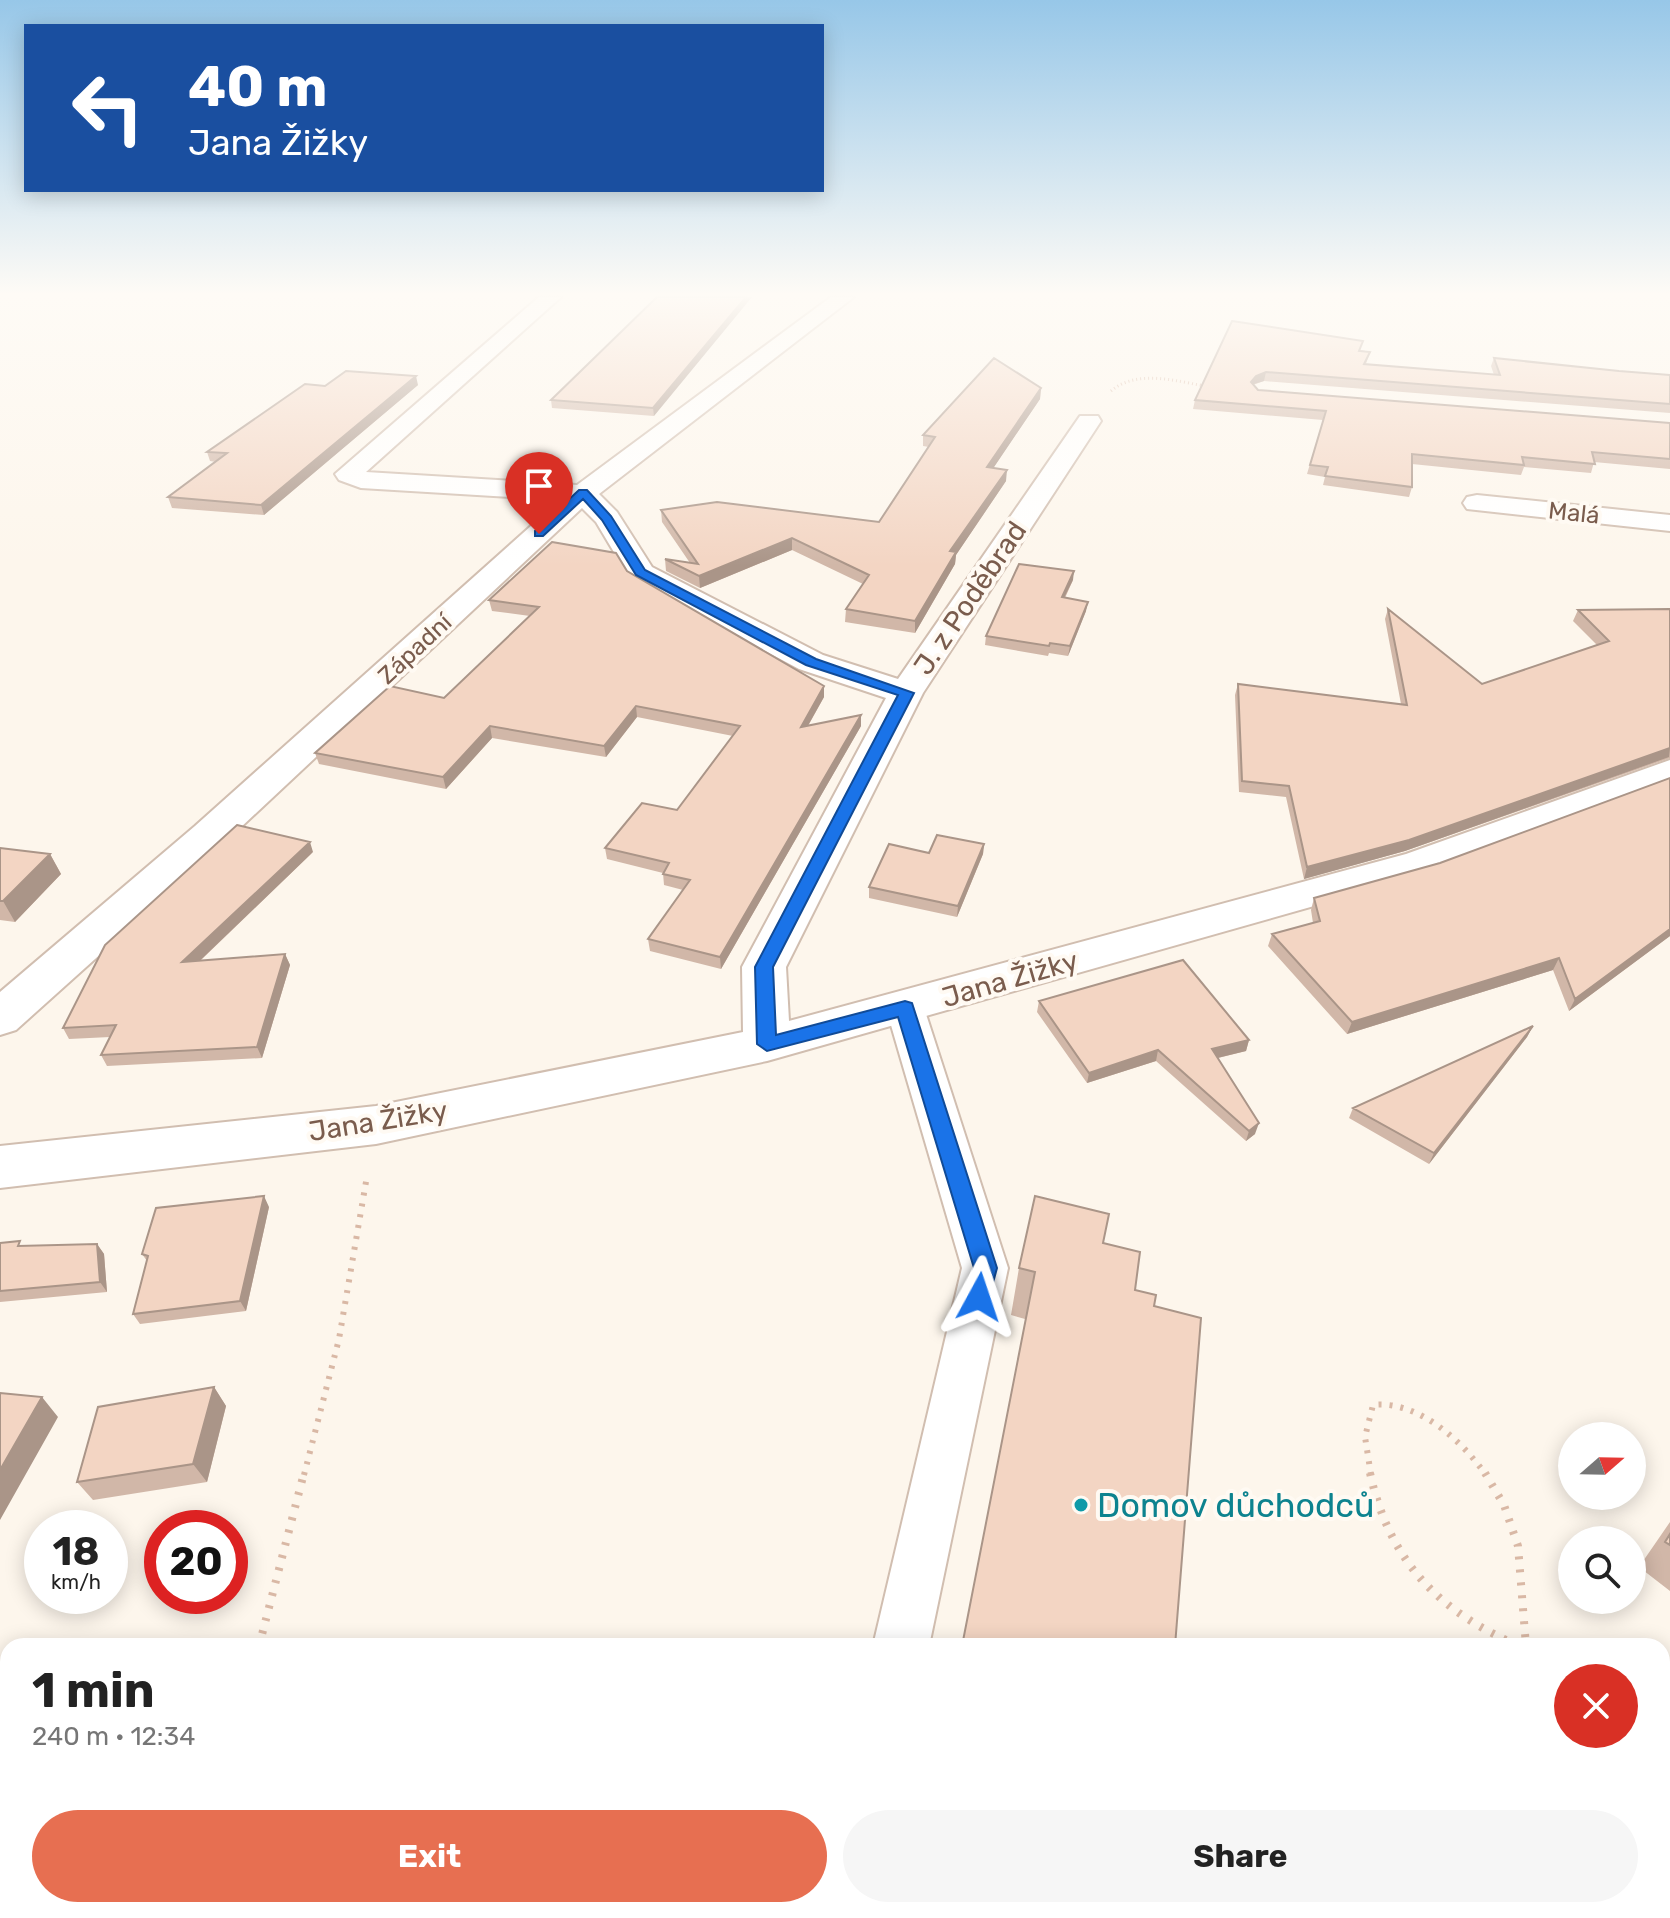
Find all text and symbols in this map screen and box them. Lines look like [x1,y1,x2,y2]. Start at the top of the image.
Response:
text: 40 m [188,54,328,120]
icon: left [56,56,160,160]
text: Jana Žižky [188,121,368,164]
pin [505,452,573,534]
icon: arrive [517,464,561,508]
street label: Malá [1547,496,1601,530]
street label: J. z Poděbrad [907,515,1033,681]
street label: Západní [373,607,458,690]
street label: Jana Žižky [938,944,1082,1014]
street label: Jana Žižky [306,1094,450,1148]
position arrow [937,1255,1021,1339]
north arrow [1558,1422,1646,1510]
map controls [1558,1422,1646,1614]
place label: Domov důchodců [1097,1485,1374,1526]
marker: Domov důchodců [1072,1496,1090,1514]
speed limit sign: 20 [144,1510,248,1614]
button: search [1558,1526,1646,1614]
text: 18 [53,1528,99,1575]
text: km/h [51,1570,101,1594]
text: 1 min [32,1662,155,1719]
button: close [1554,1664,1638,1748]
text: 240 m · 12:34 [32,1721,195,1752]
button: Exit [32,1810,827,1902]
button: Share [843,1810,1638,1902]

